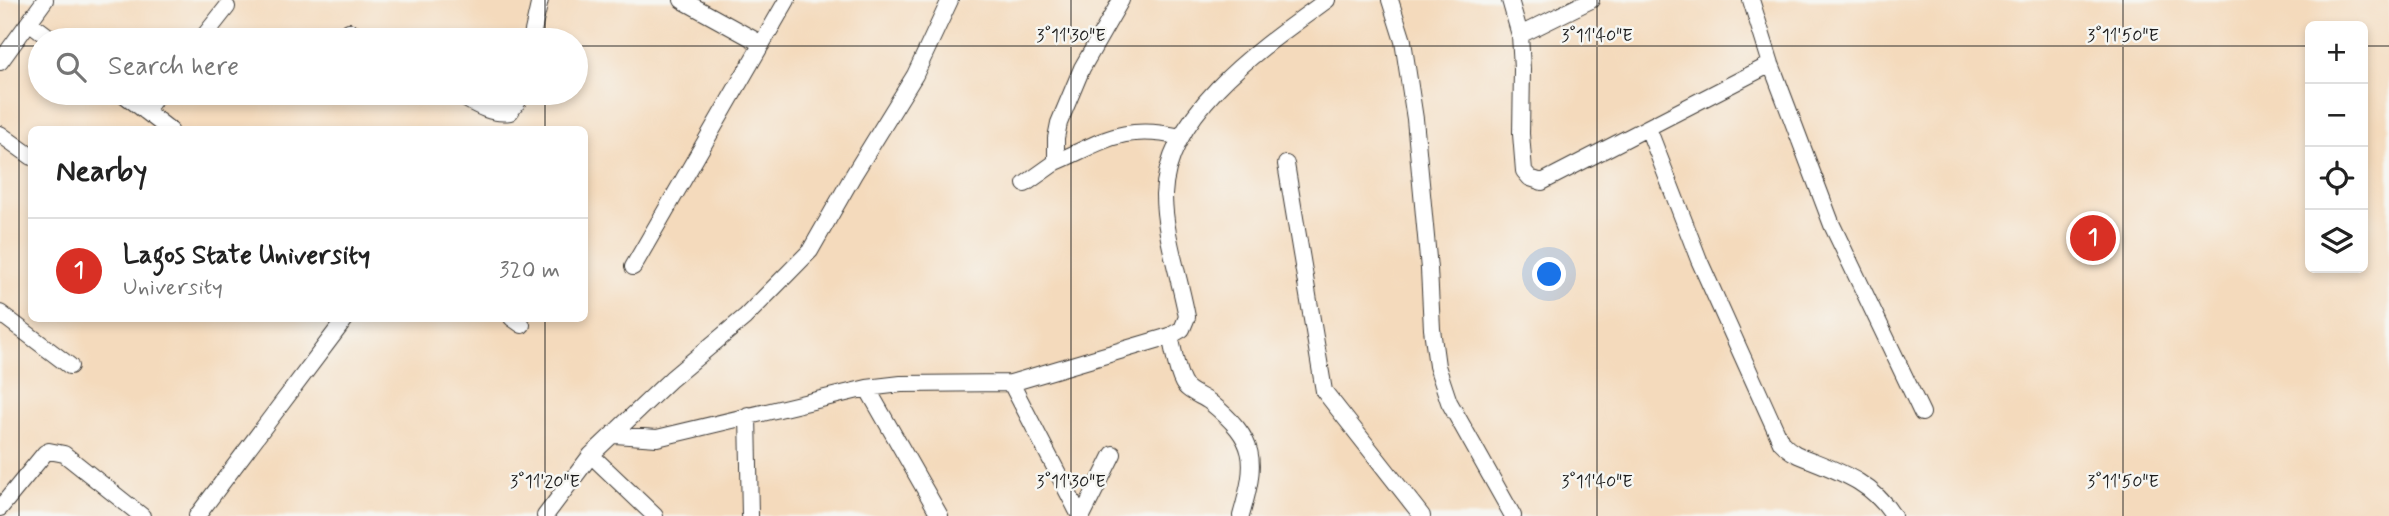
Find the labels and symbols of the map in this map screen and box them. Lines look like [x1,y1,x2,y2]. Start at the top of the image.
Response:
text: 3°11'30"E [1036,24,1106,48]
text: 3°11'40"E [1561,24,1633,48]
text: 3°11'50"E [2087,24,2159,48]
pin: 1 [2070,212,2116,264]
your location [1532,257,1566,291]
text: 3°11'20"E [510,470,580,494]
text: 3°11'30"E [1036,470,1106,494]
text: 3°11'40"E [1561,470,1633,494]
text: 3°11'50"E [2087,470,2159,494]

